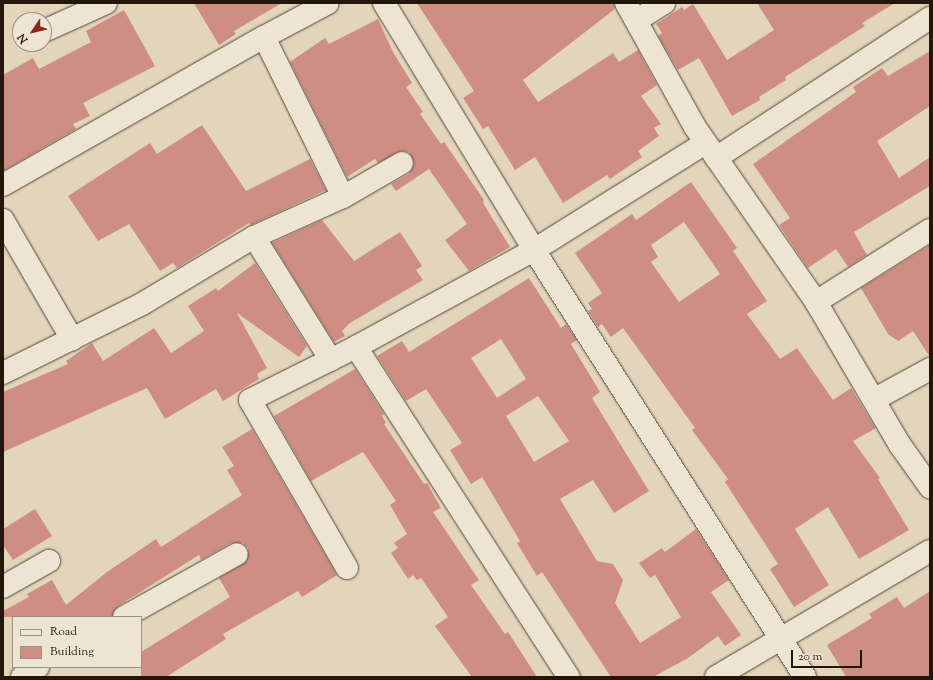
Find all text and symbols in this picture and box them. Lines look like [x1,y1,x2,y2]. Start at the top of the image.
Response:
north arrow [12,12,52,52]
text: N [14,30,32,46]
legend [12,616,142,668]
text: Road [50,623,77,641]
scale bar [793,642,864,668]
text: Building [50,643,94,661]
text: 20 m [798,648,822,666]

